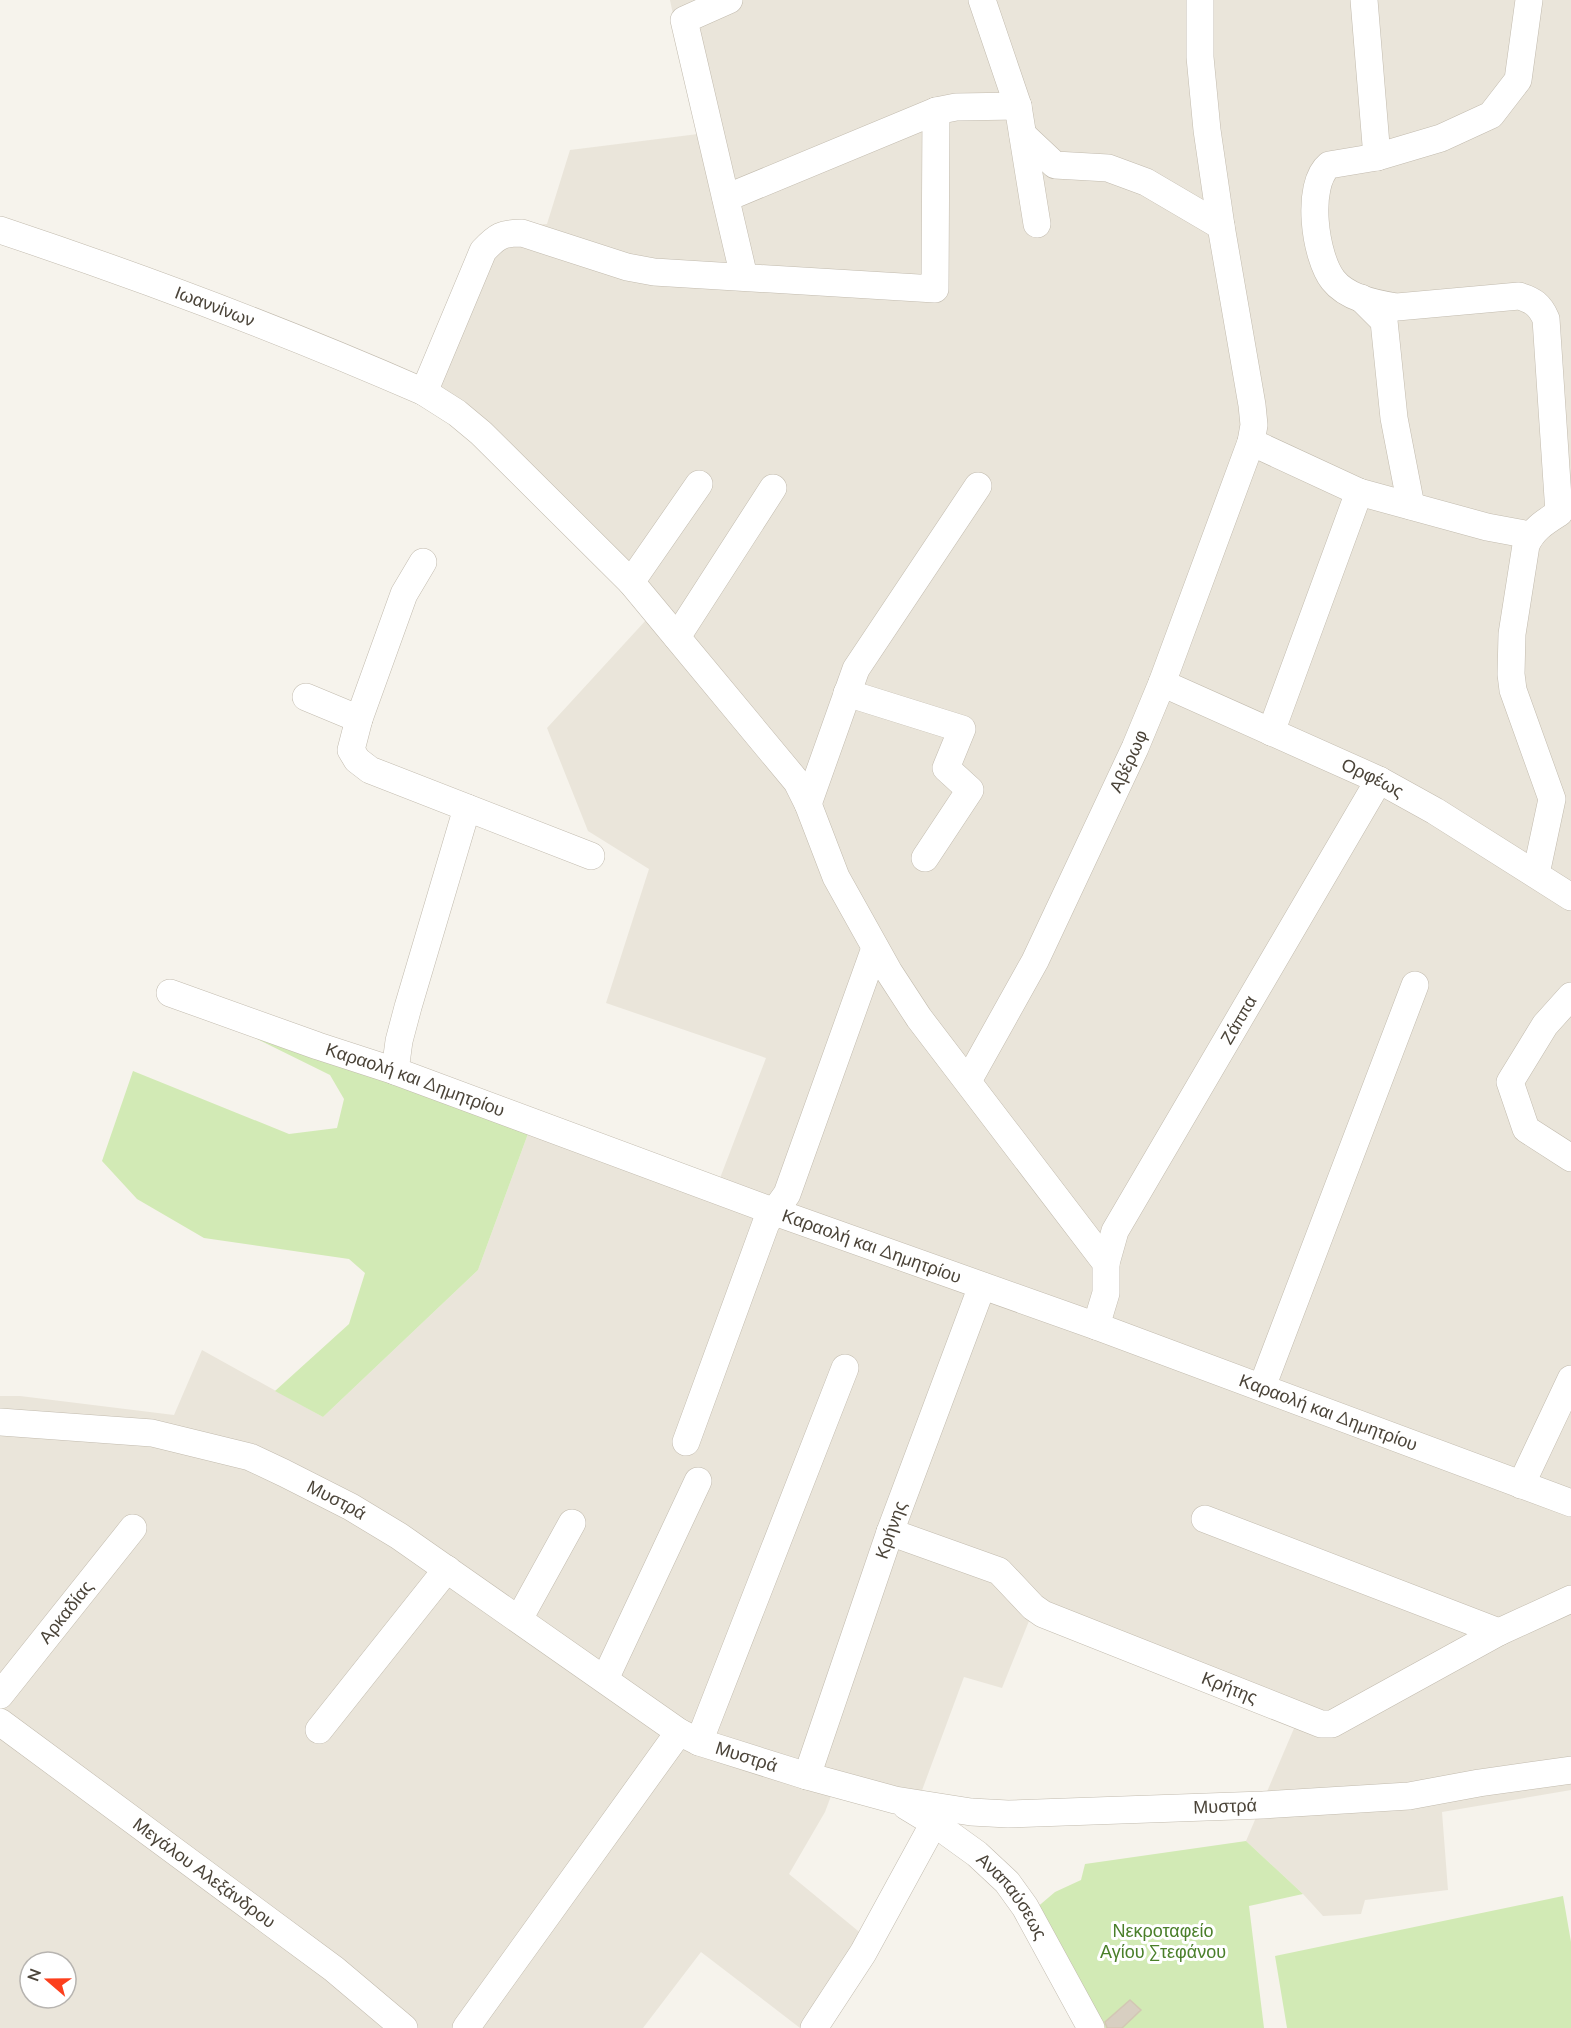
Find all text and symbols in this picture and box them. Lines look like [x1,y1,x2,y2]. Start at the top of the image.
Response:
street label: Ιωαννίνων [172,281,258,333]
street label: Αβέρωφ [1104,726,1153,796]
street label: Ορφέως [1338,753,1408,804]
street label: Ζάππα [1215,991,1262,1049]
street label: Καραολή και Δημητρίου [322,1037,508,1123]
street label: Καραολή και Δημητρίου [779,1203,964,1289]
street label: Καραολή και Δημητρίου [1236,1368,1421,1457]
street label: Μυστρά [303,1475,371,1525]
street label: Κρήνης [870,1497,913,1562]
street label: Αρκαδίας [33,1575,99,1649]
street label: Κρήτης [1198,1666,1261,1710]
street label: Μυστρά [712,1736,780,1778]
street label: Μυστρά [1193,1793,1257,1819]
street label: Μεγάλου Αλεξάνδρου [128,1812,280,1934]
street label: Αναπαύσεως [971,1847,1053,1944]
park label: Νεκροταφείο Αγίου Στεφάνου [1100,1919,1226,1964]
north arrow [18,1950,78,2010]
text: N [22,1966,47,1985]

